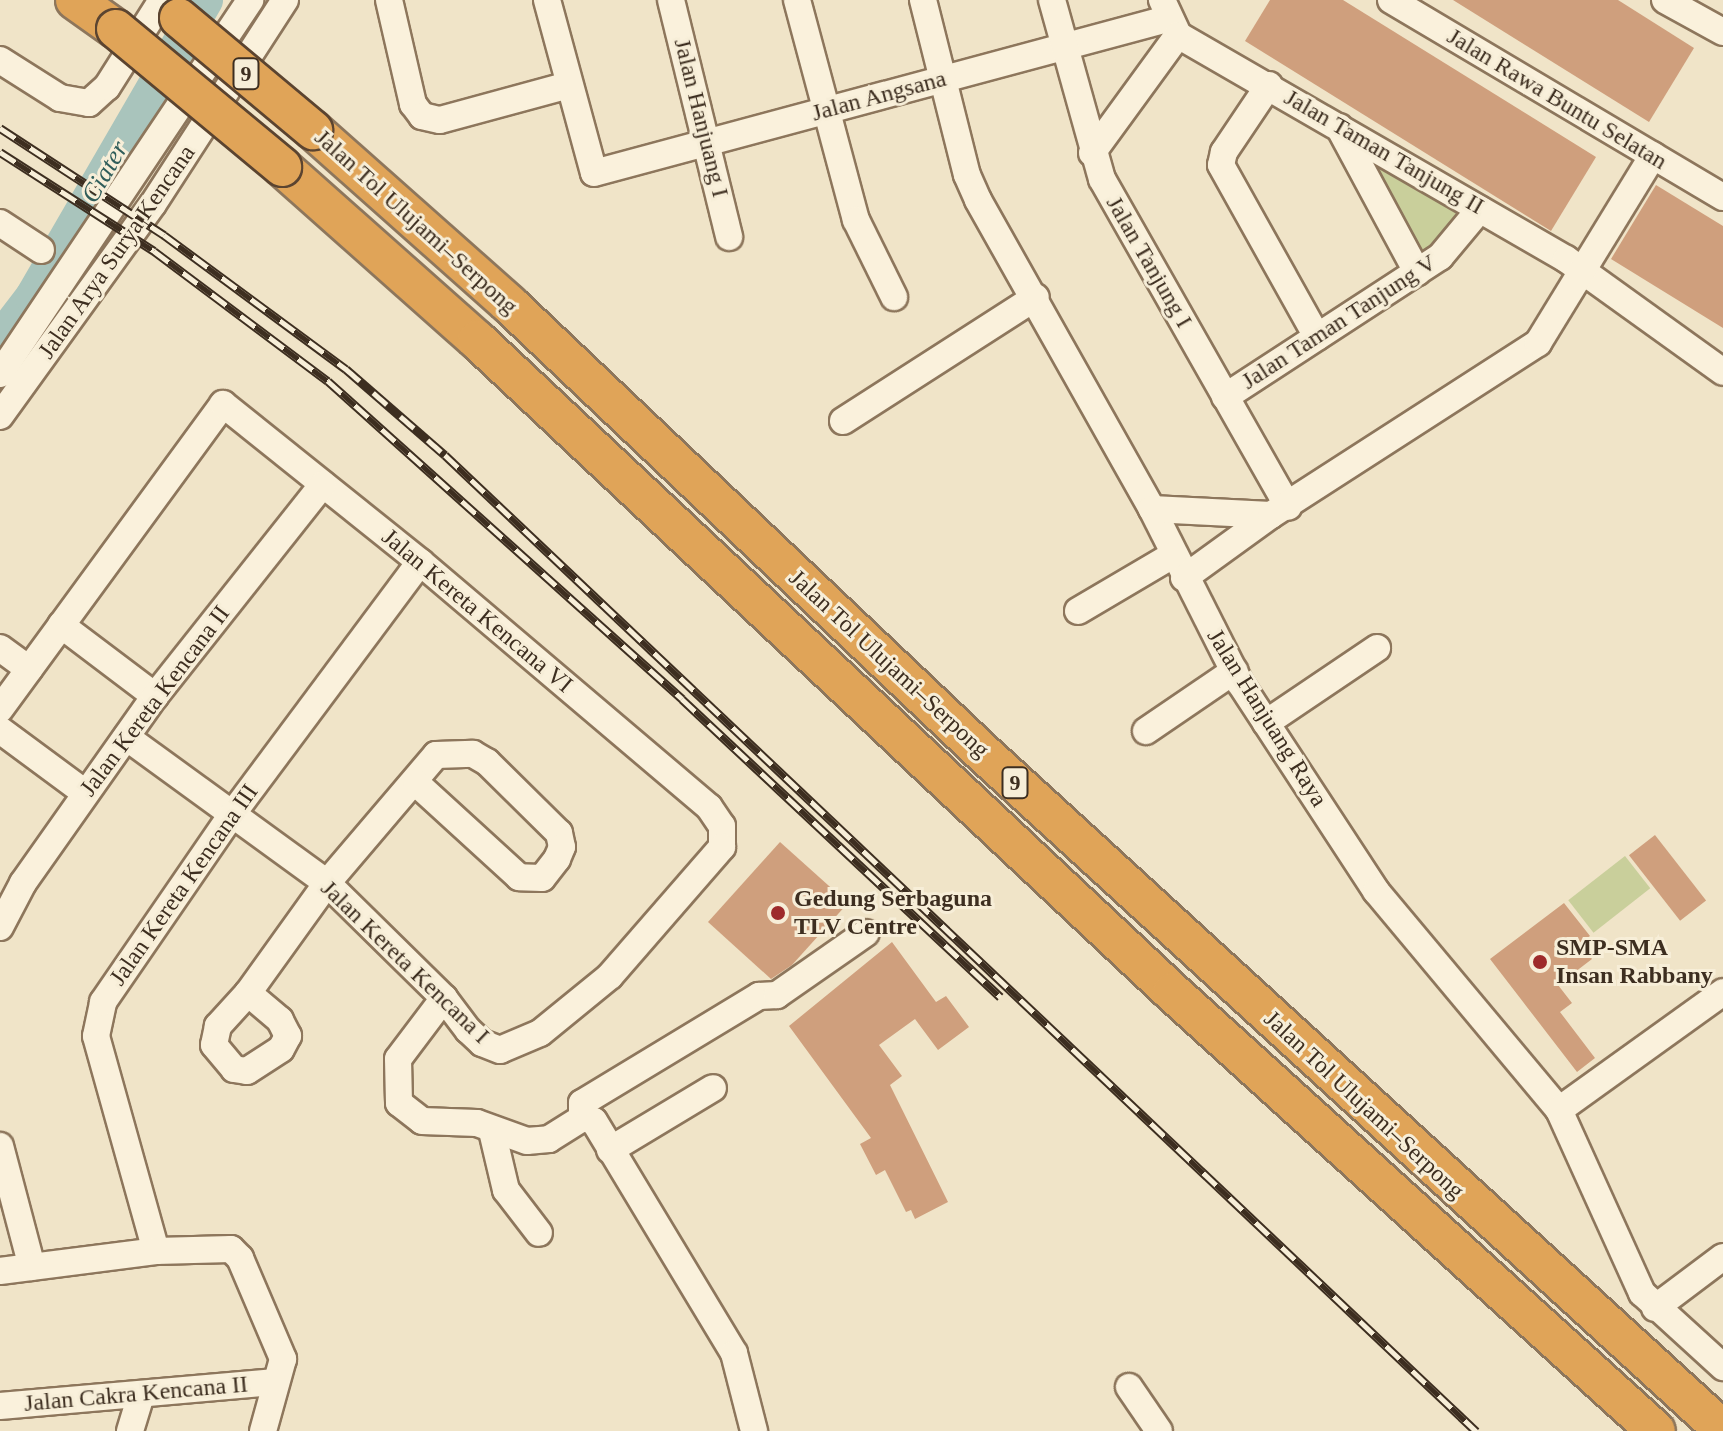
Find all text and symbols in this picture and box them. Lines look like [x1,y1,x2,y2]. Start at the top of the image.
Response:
street label: Jalan Rawa Buntu Selatan [1442,22,1672,176]
street label: Jalan Hanjuang I [667,36,735,200]
road number: 9 [232,56,260,92]
street label: Jalan Angsana [808,64,950,128]
street label: Jalan Taman Tanjung II [1279,83,1489,221]
street label: Jalan Tol Ulujami–Serpong [308,123,524,321]
water label: Ciater [75,135,135,209]
street label: Jalan Arya Surya Kencana [32,139,202,365]
street label: Jalan Tanjung I [1100,191,1198,333]
street label: Jalan Taman Tanjung V [1236,248,1442,396]
street label: Jalan Kereta Kencana VI [376,523,578,699]
street label: Jalan Tol Ulujami–Serpong [783,564,995,764]
street label: Jalan Kereta Kencana II [74,600,236,802]
street label: Jalan Hanjuang Raya [1201,624,1333,812]
road number: 9 [1001,765,1029,801]
street label: Jalan Kereta Kencana III [104,779,264,991]
street label: Jalan Kereta Kencana I [315,874,495,1050]
place label: Gedung Serbaguna TLV Centre [794,885,992,941]
marker: Gedung Serbaguna TLV Centre [769,904,787,922]
place label: SMP-SMA Insan Rabbany [1556,934,1713,990]
marker: SMP-SMA Insan Rabbany [1531,953,1549,971]
street label: Jalan Tol Ulujami–Serpong [1258,1005,1470,1205]
street label: Jalan Cakra Kencana II [23,1370,249,1418]

